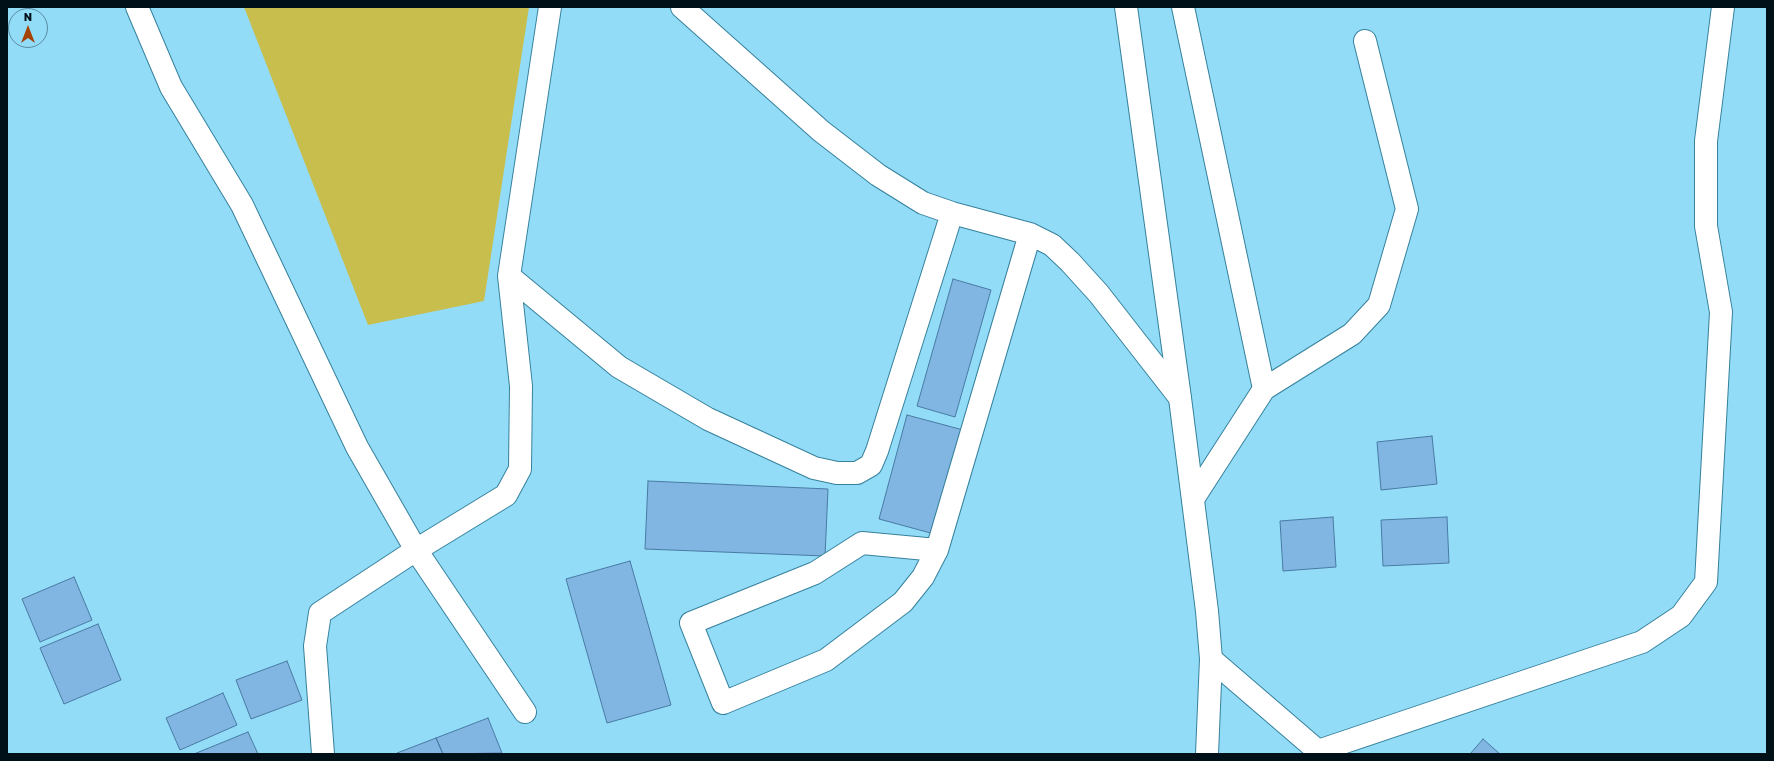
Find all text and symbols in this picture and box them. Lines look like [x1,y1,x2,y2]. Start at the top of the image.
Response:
north arrow [8,8,48,48]
text: N [24,10,32,23]

